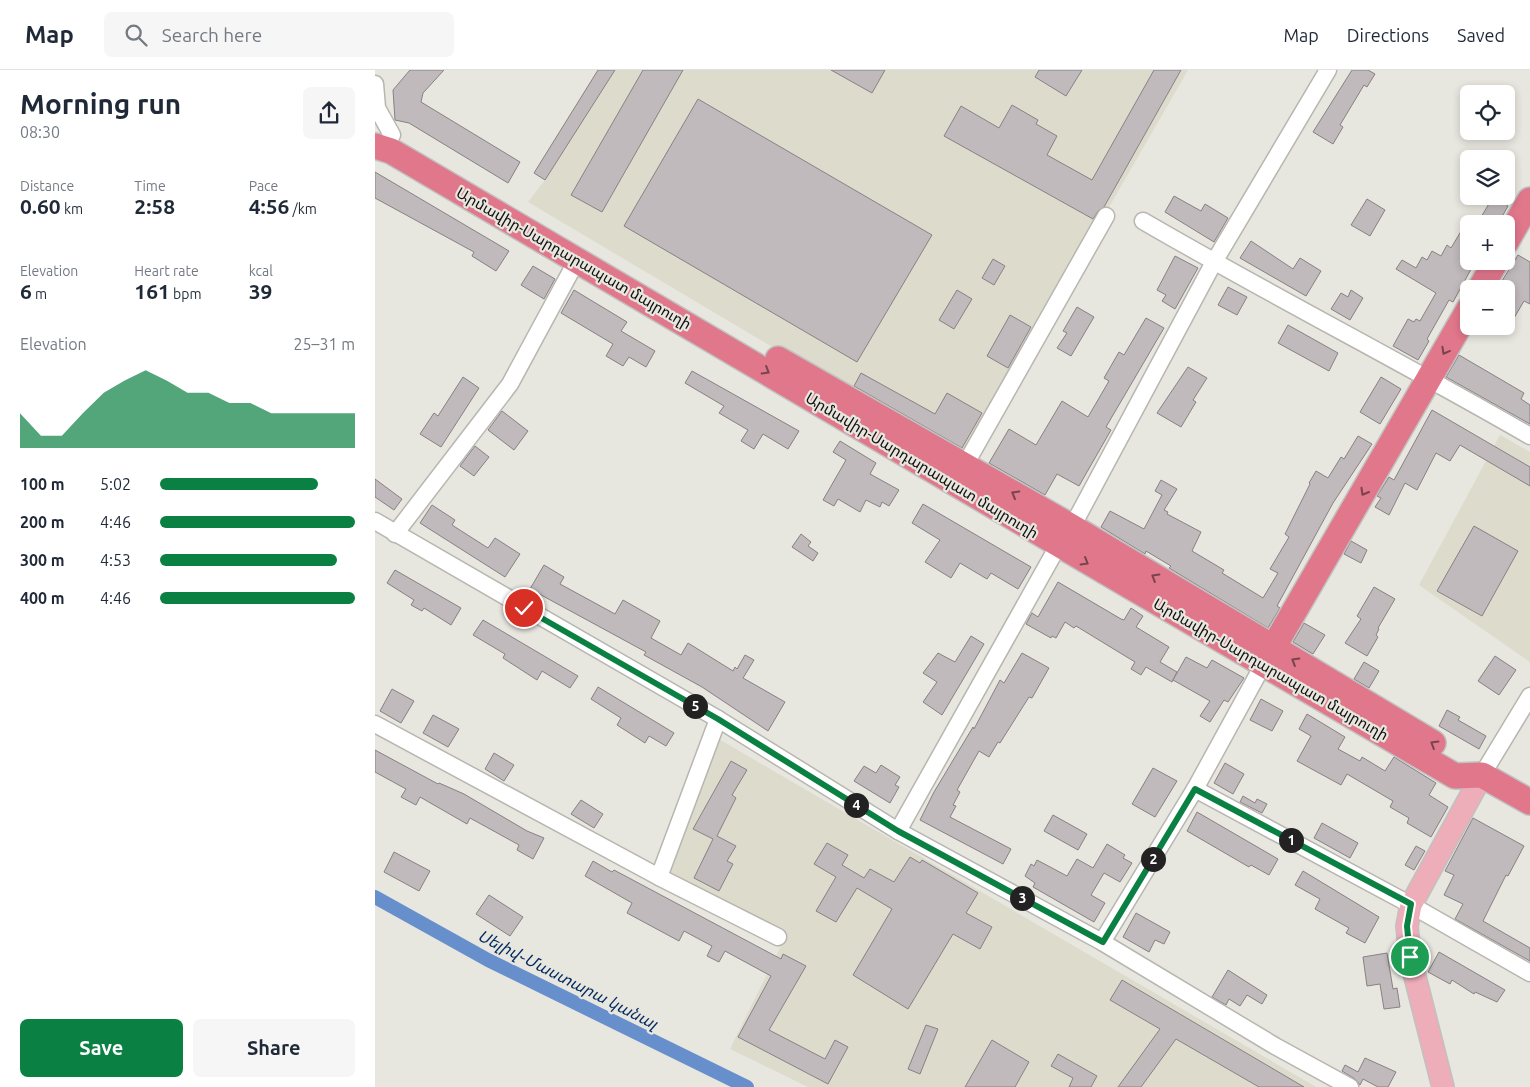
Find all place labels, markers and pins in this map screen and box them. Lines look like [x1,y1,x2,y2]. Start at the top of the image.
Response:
pin [503,587,545,629]
pin: 5 [683,694,707,718]
pin: 4 [843,792,869,818]
pin: 1 [1279,828,1303,852]
pin: 2 [1141,846,1165,872]
pin: 3 [1009,886,1035,910]
pin [1389,936,1431,978]

